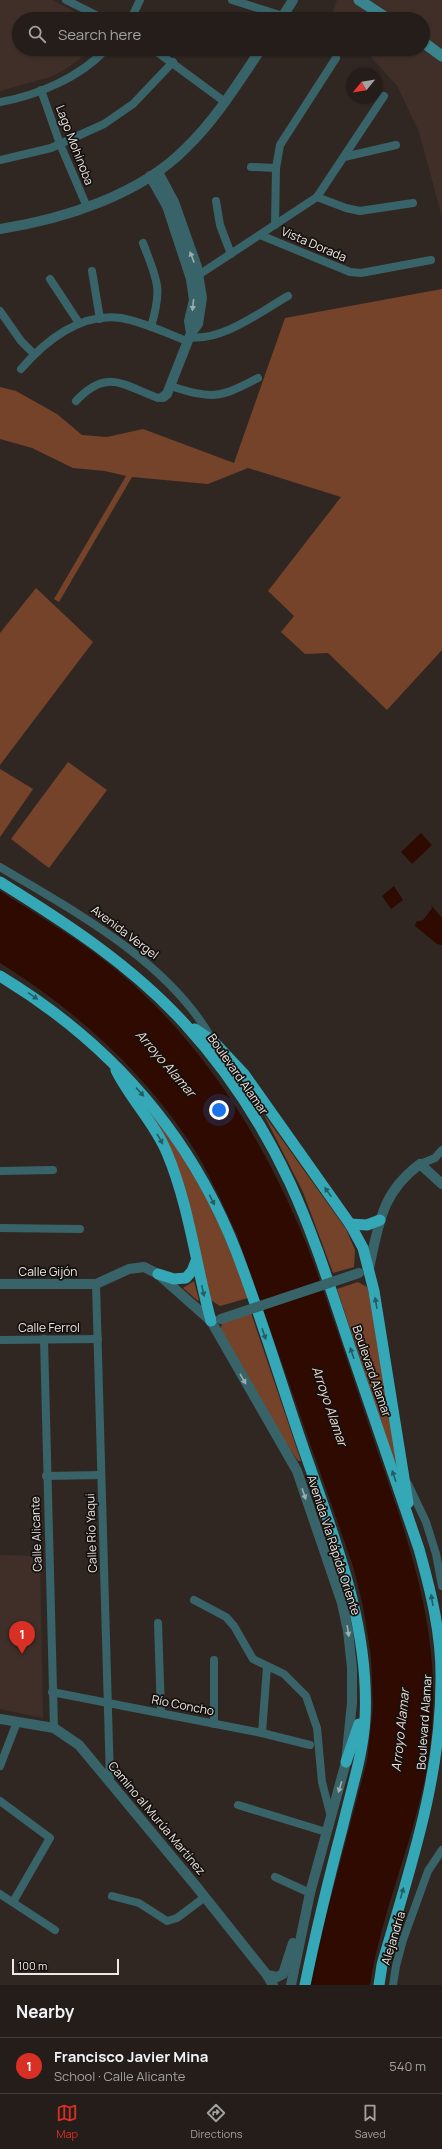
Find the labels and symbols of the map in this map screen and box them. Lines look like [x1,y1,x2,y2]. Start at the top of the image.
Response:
north arrow [346,68,382,104]
street label: Lago Mohinoba [52,103,98,187]
street label: Vista Dorada [279,223,349,265]
one-way arrow [189,250,195,262]
one-way arrow [190,299,196,311]
street label: Avenida Vergel [88,901,162,963]
one-way arrow [28,992,38,1000]
water label: Arroyo Alamar [132,1026,202,1102]
street label: Boulevard Alamar [204,1030,273,1119]
one-way arrow [135,1087,145,1097]
your location [209,1100,229,1120]
one-way arrow [156,1133,163,1145]
one-way arrow [323,1187,332,1198]
one-way arrow [209,1194,215,1206]
street label: Calle Gijón [19,1263,77,1280]
one-way arrow [200,1285,206,1297]
one-way arrow [373,1297,379,1309]
street label: Calle Ferrol [18,1319,80,1336]
street label: Boulevard Alamar [348,1323,396,1420]
one-way arrow [262,1328,268,1340]
one-way arrow [349,1347,355,1359]
water label: Arroyo Alamar [308,1364,353,1450]
one-way arrow [240,1374,247,1385]
one-way arrow [391,1470,397,1482]
street label: Avenida Vía Rápida Oriente [303,1473,365,1617]
one-way arrow [301,1488,307,1500]
street label: Calle Río Yaqui [81,1493,101,1573]
street label: Calle Alicante [26,1496,46,1572]
one-way arrow [429,1594,435,1606]
pin: 1 [9,1621,35,1654]
one-way arrow [345,1625,351,1637]
street label: Boulevard Alamar [412,1673,436,1770]
water label: Arroyo Alamar [387,1685,414,1772]
street label: Río Concho [150,1691,216,1719]
street label: Camino al Murúa Martínez [104,1758,210,1878]
one-way arrow [337,1782,343,1794]
one-way arrow [399,1887,405,1899]
street label: Alejandría [377,1909,409,1967]
scale bar [12,1957,119,1976]

